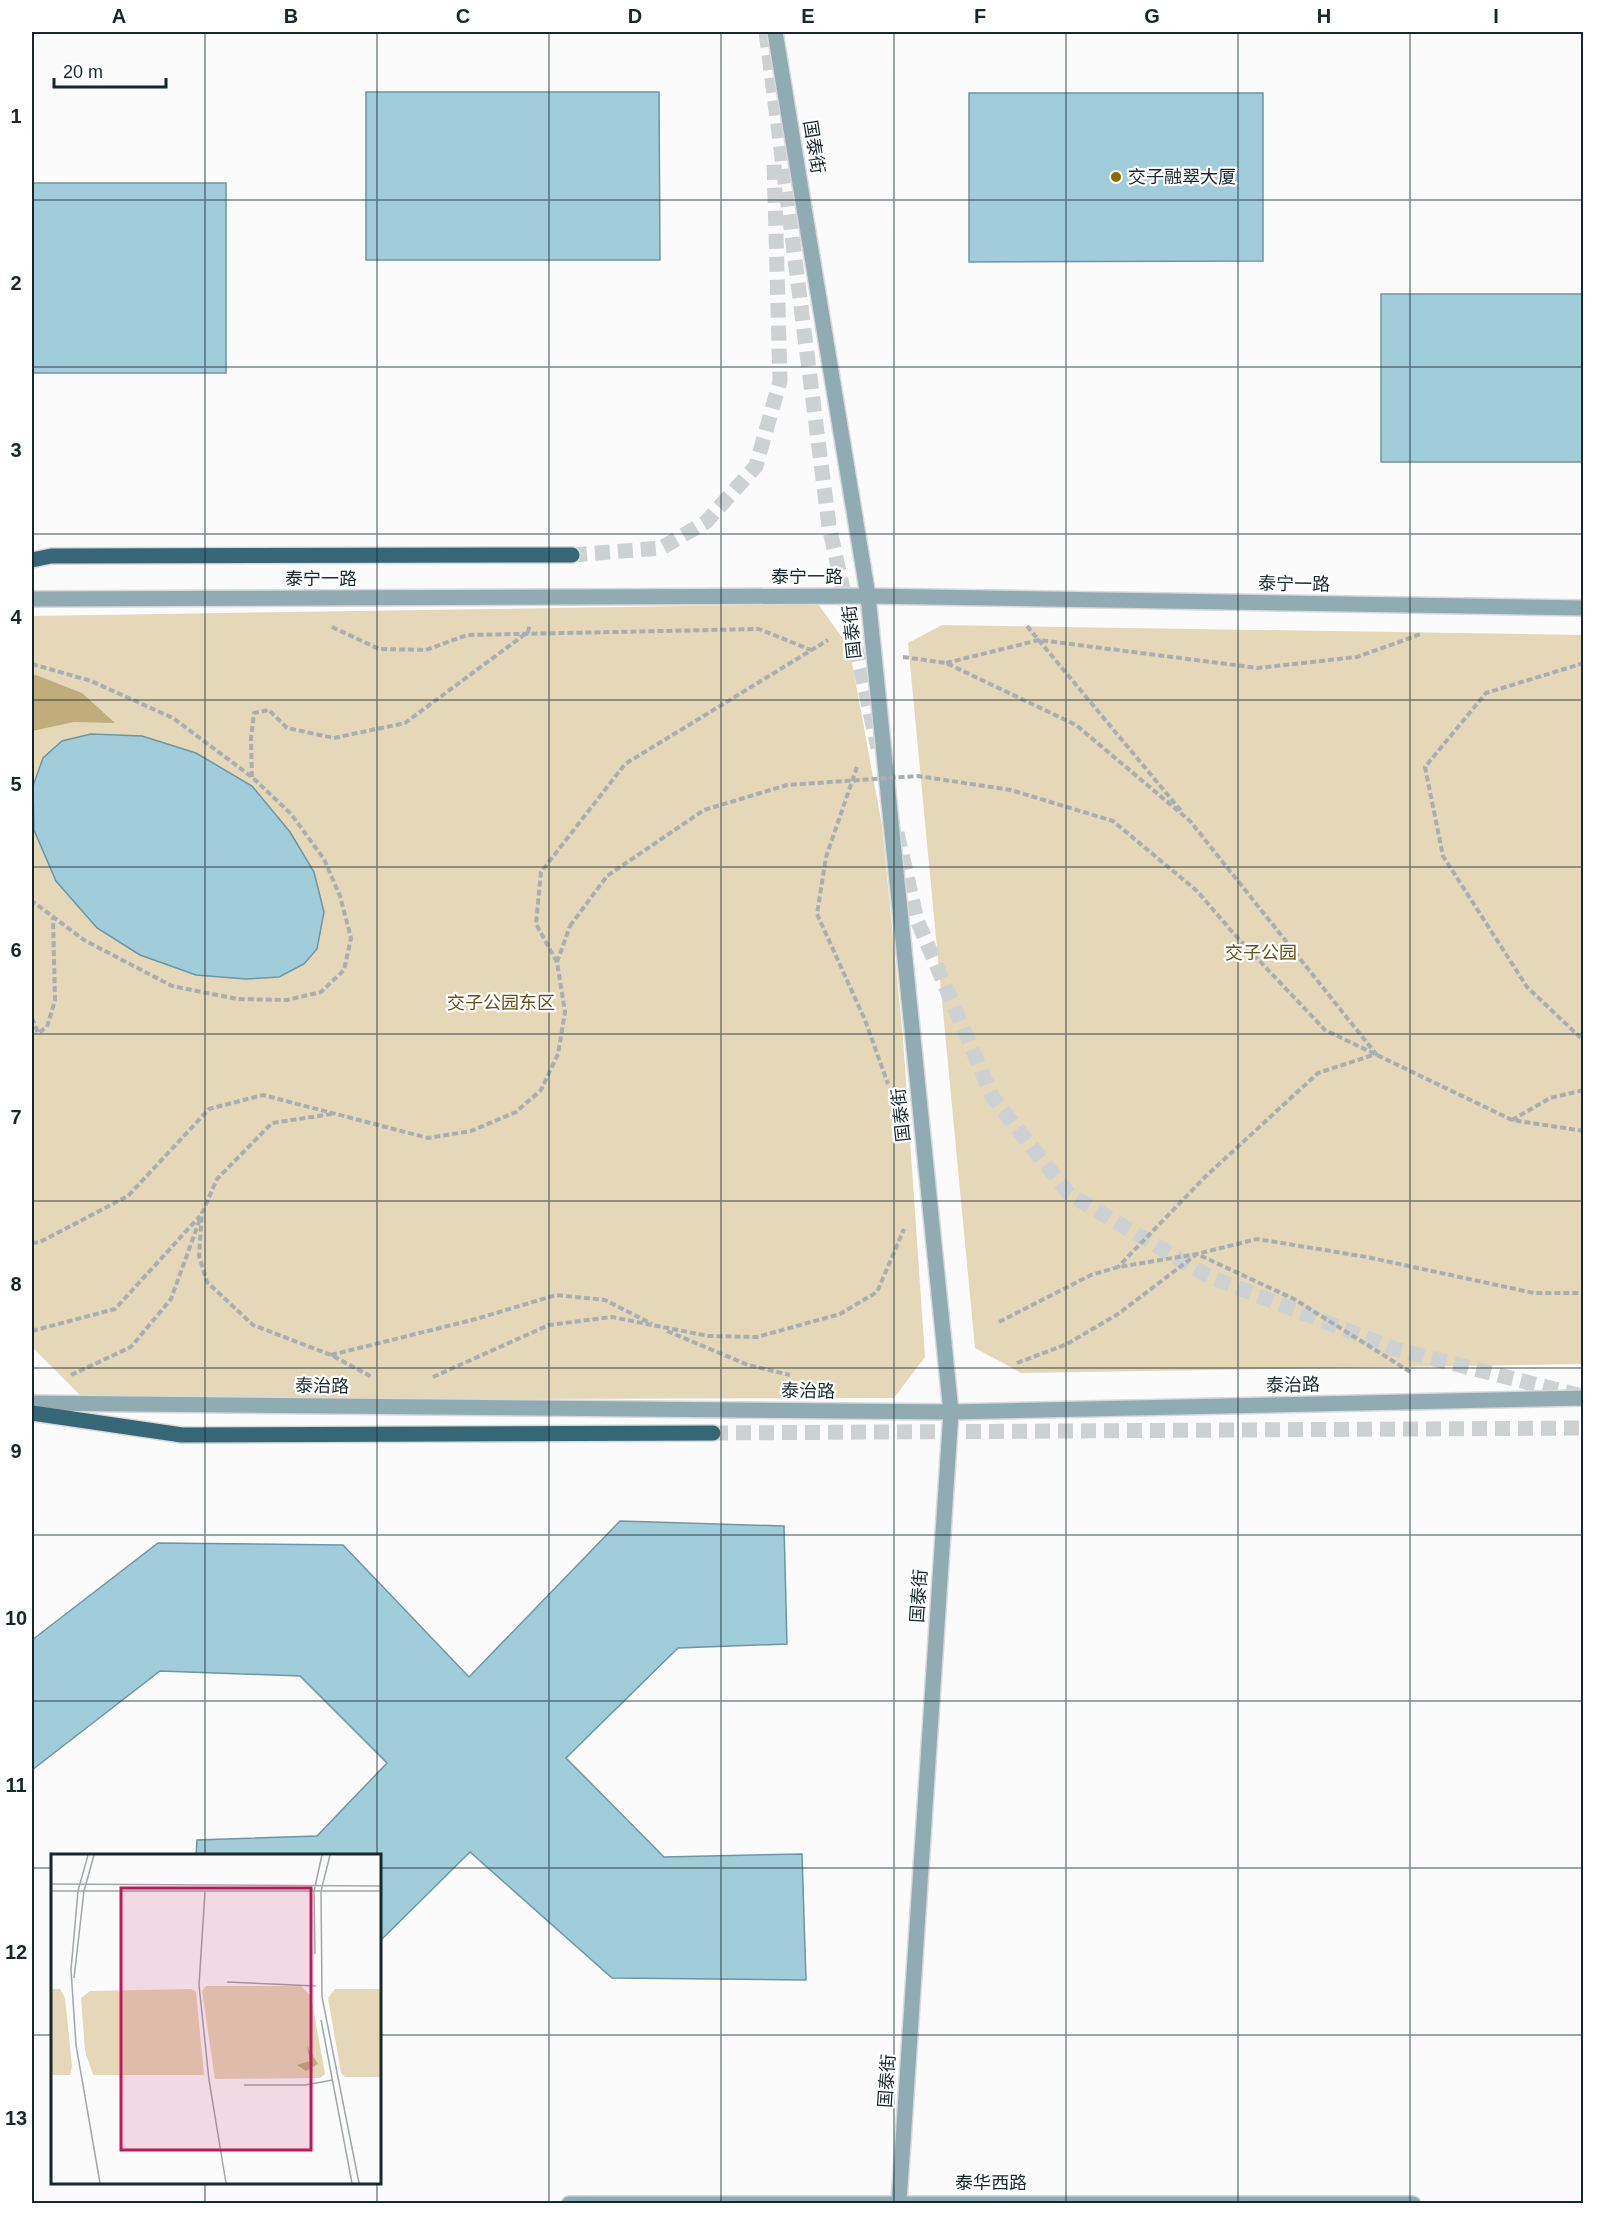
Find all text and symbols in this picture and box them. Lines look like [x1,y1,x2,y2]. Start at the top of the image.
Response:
text: A [112,5,126,27]
text: B [284,5,298,27]
text: C [456,5,470,27]
text: D [628,5,642,27]
text: E [801,5,815,27]
text: F [974,5,986,27]
text: G [1144,5,1160,27]
text: H [1317,5,1331,27]
text: I [1493,5,1499,27]
scale bar [54,51,166,89]
text: 20 m [63,62,103,82]
text: 1 [10,105,22,127]
street label: 国泰街 [800,119,828,175]
place label: 交子融翠大厦 [1128,167,1236,187]
marker: 交子融翠大厦 [1109,170,1123,184]
text: 2 [10,272,22,294]
text: 3 [10,439,22,461]
street label: 泰宁一路 [771,567,843,587]
street label: 泰宁一路 [285,569,357,589]
street label: 泰宁一路 [1258,573,1330,595]
street label: 国泰街 [839,604,865,660]
text: 4 [10,606,22,628]
text: 5 [10,773,22,795]
text: 6 [10,939,22,961]
park label: 交子公园 [1225,943,1297,963]
park label: 交子公园东区 [447,993,555,1013]
street label: 国泰街 [888,1087,914,1143]
text: 7 [10,1106,22,1128]
text: 8 [10,1273,22,1295]
street label: 泰治路 [1266,1375,1320,1395]
street label: 泰治路 [295,1376,349,1396]
street label: 泰治路 [781,1381,835,1401]
text: 9 [10,1440,22,1462]
street label: 国泰街 [907,1568,931,1624]
text: 10 [5,1607,27,1629]
text: 11 [5,1774,27,1796]
inset map [51,1854,381,2184]
text: 12 [5,1941,27,1963]
street label: 国泰街 [875,2053,899,2109]
text: 13 [5,2107,27,2129]
street label: 泰华西路 [955,2173,1027,2193]

